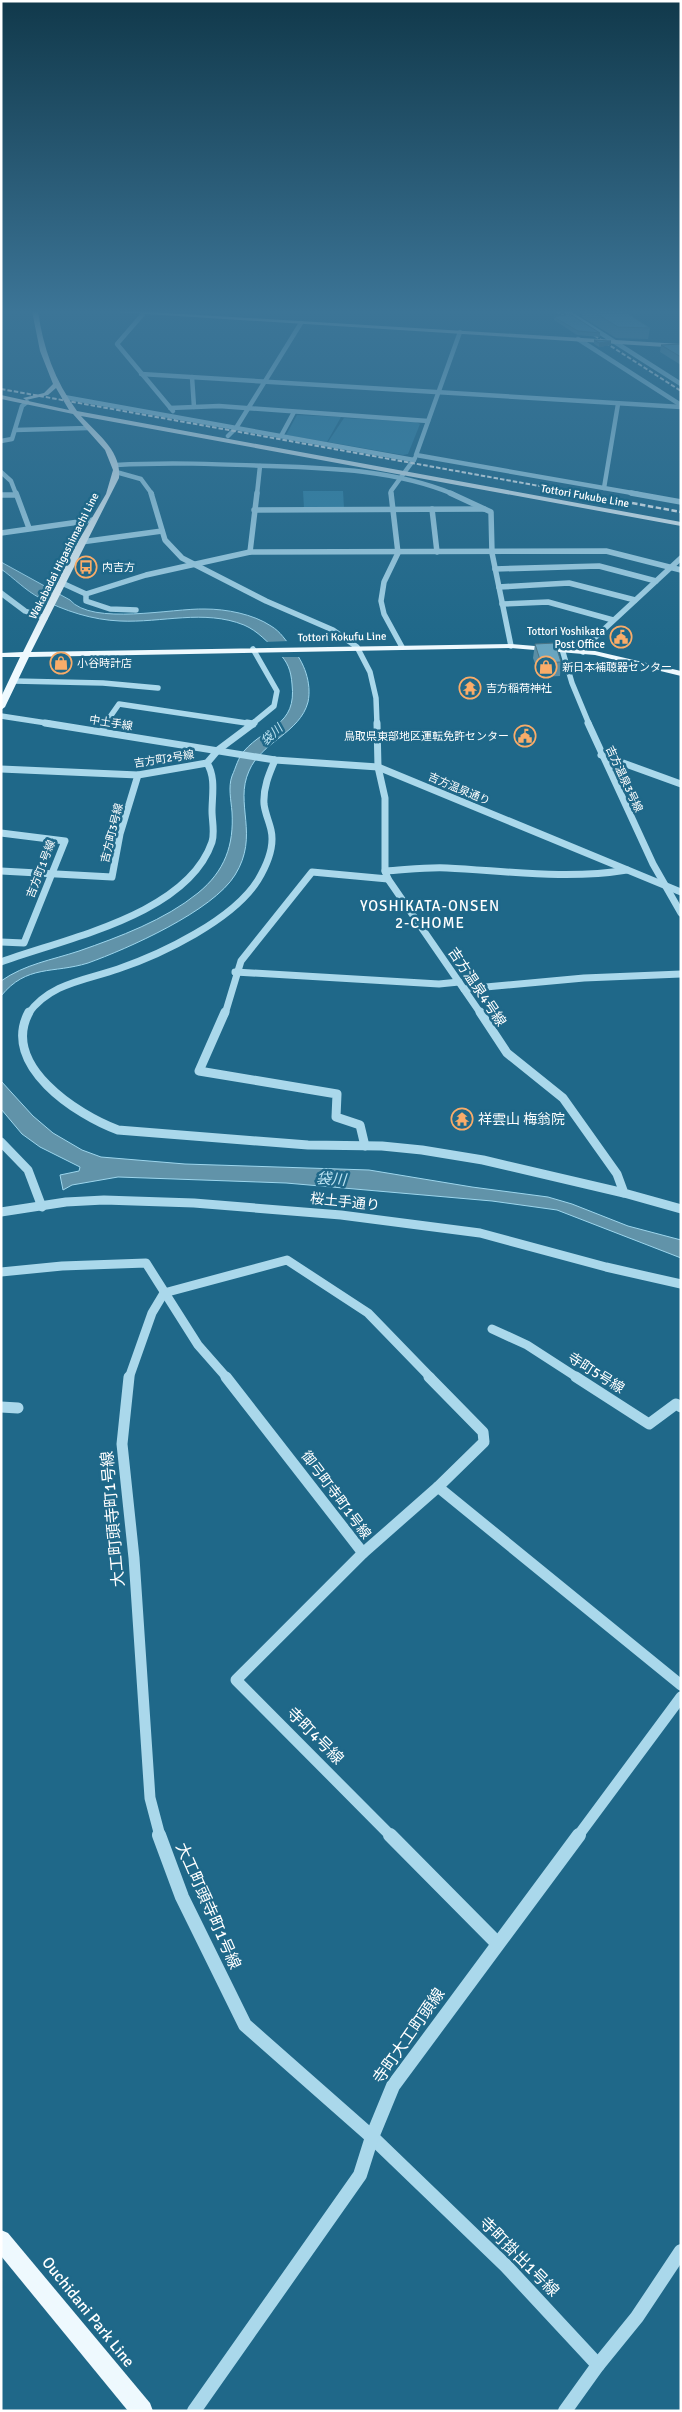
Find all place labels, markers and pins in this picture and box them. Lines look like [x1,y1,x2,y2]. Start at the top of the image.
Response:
bus stop icon: 内吉方 [74,555,98,579]
place label: 内吉方 [102,561,135,574]
place label: Tottori Yoshikata Post Office [527,625,605,651]
public building icon: Tottori Yoshikata Post Office [609,625,633,649]
shop icon: 小谷時計店 [49,651,73,675]
shop icon: 新日本補聴器センター [534,655,558,679]
place label: 小谷時計店 [77,657,132,670]
place label: 新日本補聴器センター [562,661,672,674]
temple icon: 吉方稲荷神社 [458,676,482,700]
place label: 吉方稲荷神社 [486,682,552,695]
public building icon: 鳥取県東部地区運転免許センター [513,724,537,748]
place label: 鳥取県東部地区運転免許センター [344,730,509,743]
temple icon: 祥雲山 梅翁院 [450,1107,474,1131]
place label: 祥雲山 梅翁院 [478,1111,565,1128]

